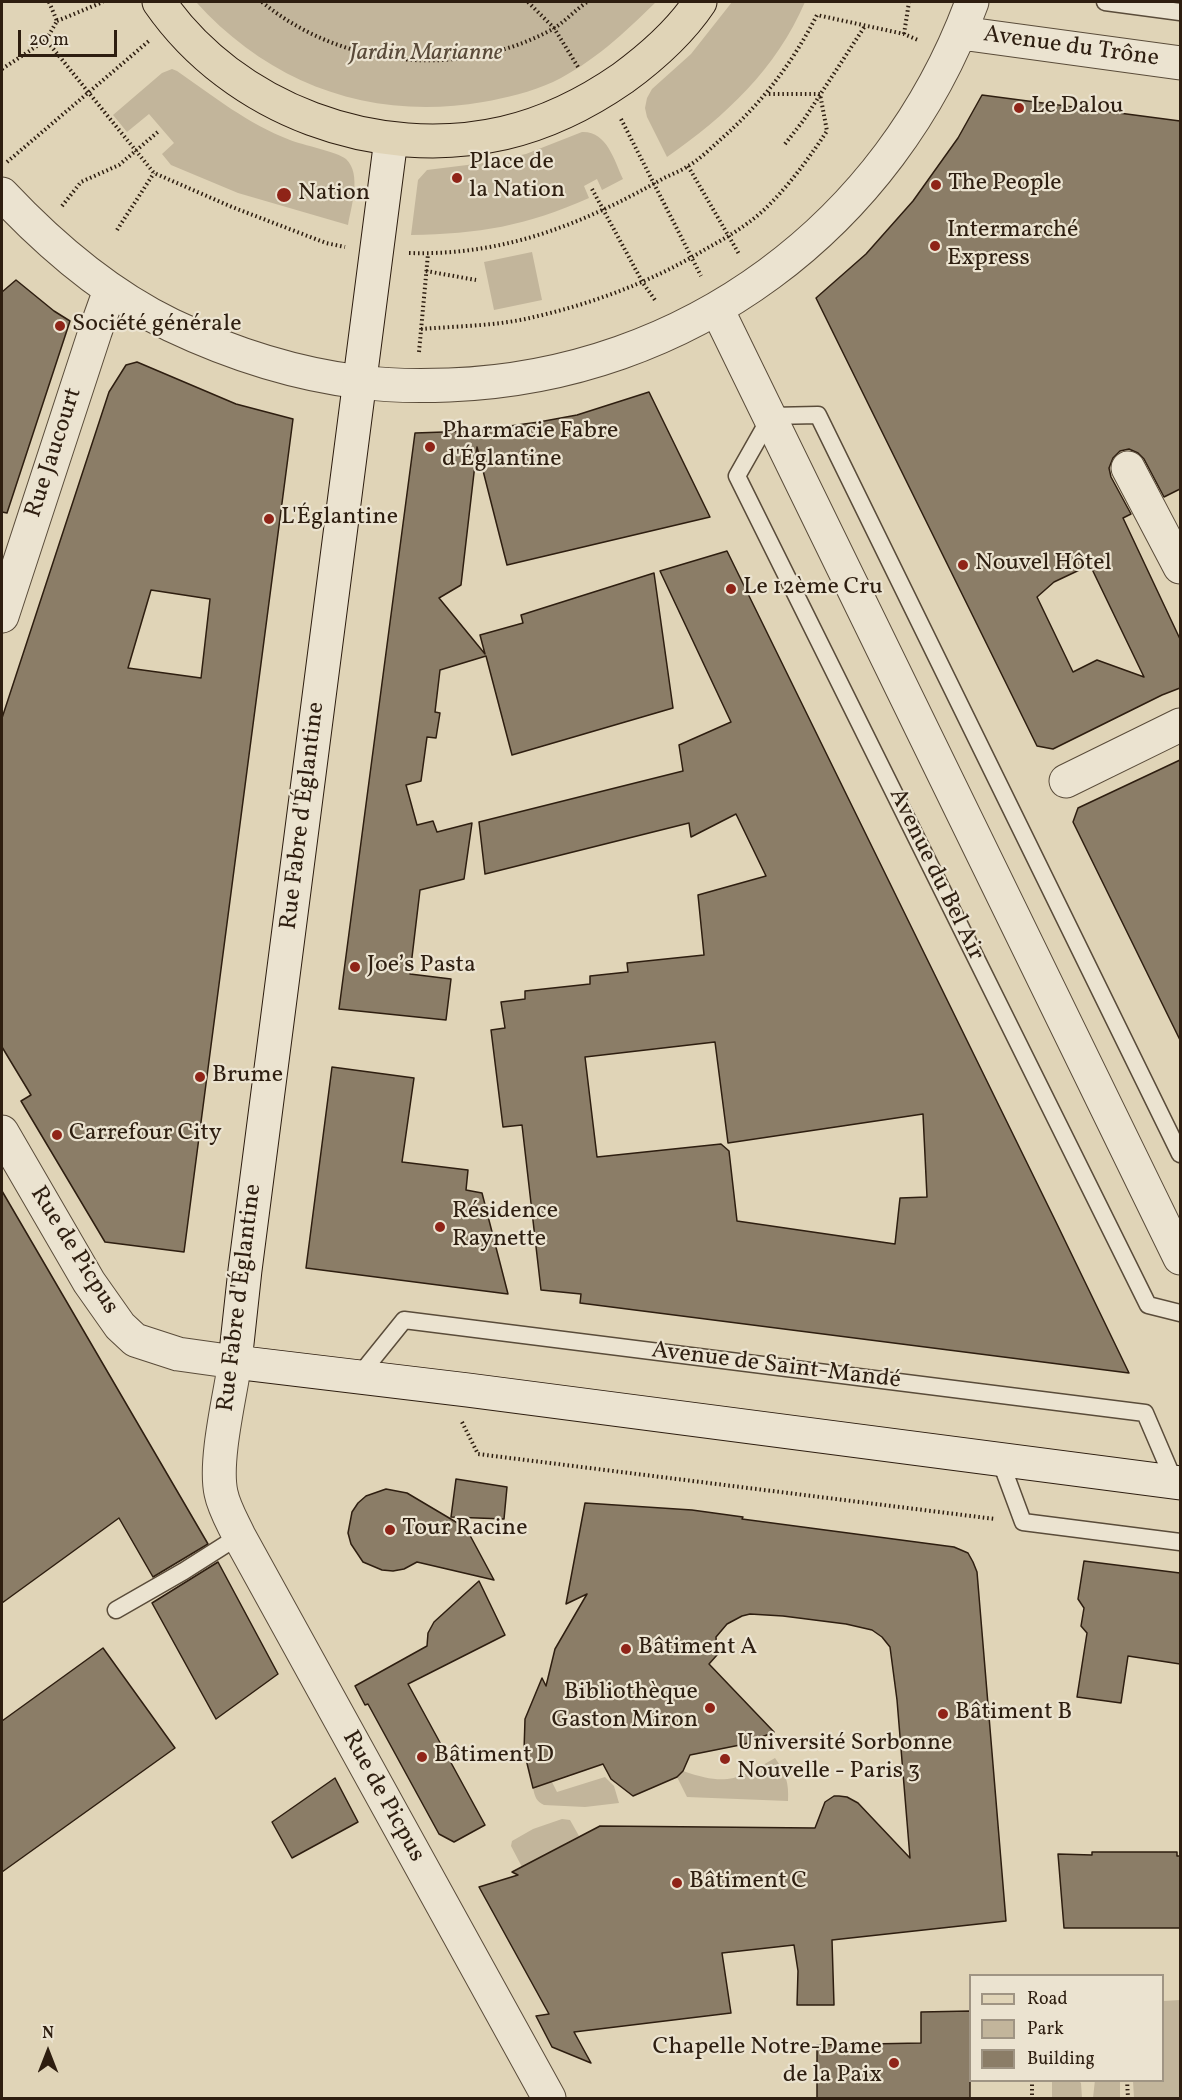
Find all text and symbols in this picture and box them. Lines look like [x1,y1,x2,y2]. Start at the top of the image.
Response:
scale bar [21,18,120,56]
street label: Avenue du Trône [981,21,1161,75]
text: 20 m [29,28,69,53]
park label: Jardin Marianne [349,41,503,69]
place label: Le Dalou [1031,94,1124,122]
marker: Le Dalou [1012,101,1026,115]
place label: Place de la Nation [469,150,565,206]
marker: Place de la Nation [450,171,464,185]
place label: The People [948,171,1062,199]
marker: The People [929,178,943,192]
place label: Nation [298,181,370,209]
marker: Nation [275,186,293,204]
place label: Intermarché Express [947,218,1078,274]
marker: Intermarché Express [928,239,942,253]
place label: Société générale [72,312,242,340]
marker: Société générale [53,319,67,333]
street label: Rue Jaucourt [20,384,90,522]
place label: Pharmacie Fabre d'Églantine [442,419,618,475]
marker: Pharmacie Fabre d'Églantine [423,440,437,454]
place label: L'Églantine [281,505,398,533]
marker: L'Églantine [262,512,276,526]
place label: Nouvel Hôtel [975,551,1112,579]
marker: Nouvel Hôtel [956,558,970,572]
place label: Le 12ème Cru [743,575,883,603]
marker: Le 12ème Cru [724,582,738,596]
street label: Rue Fabre d'Églantine [276,700,332,932]
street label: Avenue du Bel Air [881,784,989,966]
place label: Joe’s Pasta [367,953,476,981]
marker: Joe’s Pasta [348,960,362,974]
place label: Brume [212,1063,283,1091]
marker: Brume [193,1070,207,1084]
place label: Carrefour City [69,1121,222,1149]
marker: Carrefour City [50,1128,64,1142]
street label: Rue de Picpus [22,1182,124,1320]
street label: Rue Fabre d'Églantine [213,1182,269,1414]
place label: Résidence Raynette [452,1199,558,1255]
marker: Résidence Raynette [433,1220,447,1234]
street label: Avenue de Saint-Mandé [650,1337,902,1397]
place label: Tour Racine [402,1516,528,1544]
marker: Tour Racine [383,1523,397,1537]
place label: Bâtiment A [638,1635,757,1663]
marker: Bâtiment A [619,1642,633,1656]
place label: Bibliothèque Gaston Miron [551,1680,698,1736]
place label: Bâtiment B [955,1700,1072,1728]
marker: Bibliothèque Gaston Miron [703,1701,717,1715]
marker: Bâtiment B [936,1707,950,1721]
street label: Rue de Picpus [334,1726,430,1868]
place label: Université Sorbonne Nouvelle - Paris 3 [737,1731,952,1787]
place label: Bâtiment D [434,1743,554,1771]
marker: Bâtiment D [415,1750,429,1764]
marker: Université Sorbonne Nouvelle - Paris 3 [718,1752,732,1766]
place label: Bâtiment C [689,1869,807,1897]
marker: Bâtiment C [670,1876,684,1890]
legend [969,1974,1164,2082]
text: Road [1027,1987,1068,2012]
text: Park [1027,2017,1064,2042]
north arrow [18,2022,78,2082]
text: N [42,2023,54,2045]
place label: Chapelle Notre-Dame de la Paix [653,2035,882,2091]
text: Building [1027,2047,1095,2072]
marker: Chapelle Notre-Dame de la Paix [887,2056,901,2070]

